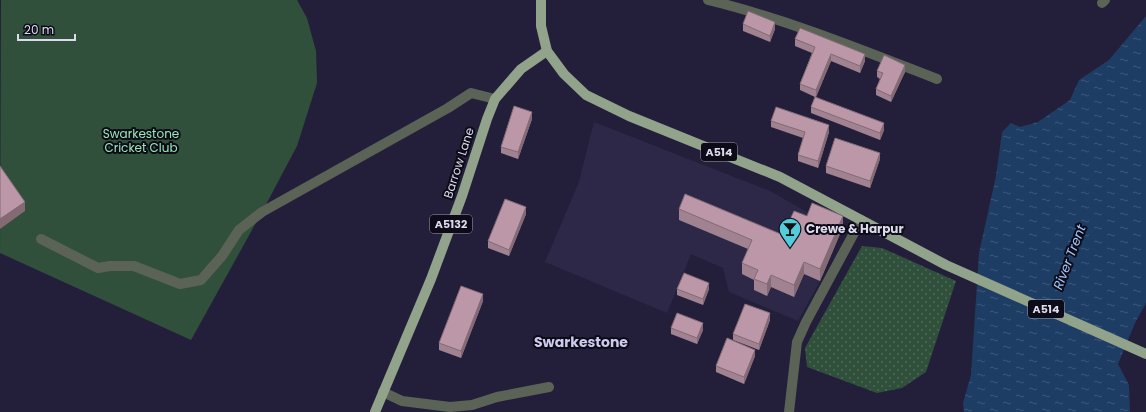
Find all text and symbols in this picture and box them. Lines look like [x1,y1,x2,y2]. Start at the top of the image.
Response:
scale bar [18,16,75,42]
text: 20 m [24,21,54,38]
park label: Swarkestone Cricket Club [103,125,179,156]
street label: Barrow Lane [439,125,478,200]
road number: A514 [701,143,737,161]
road number: A5132 [430,215,472,233]
bar icon: Crewe & Harpur [777,216,803,249]
place label: Crewe & Harpur [806,220,904,237]
water label: River Trent [1048,222,1091,292]
road number: A514 [1028,300,1064,318]
district label: Swarkestone [534,332,628,352]

